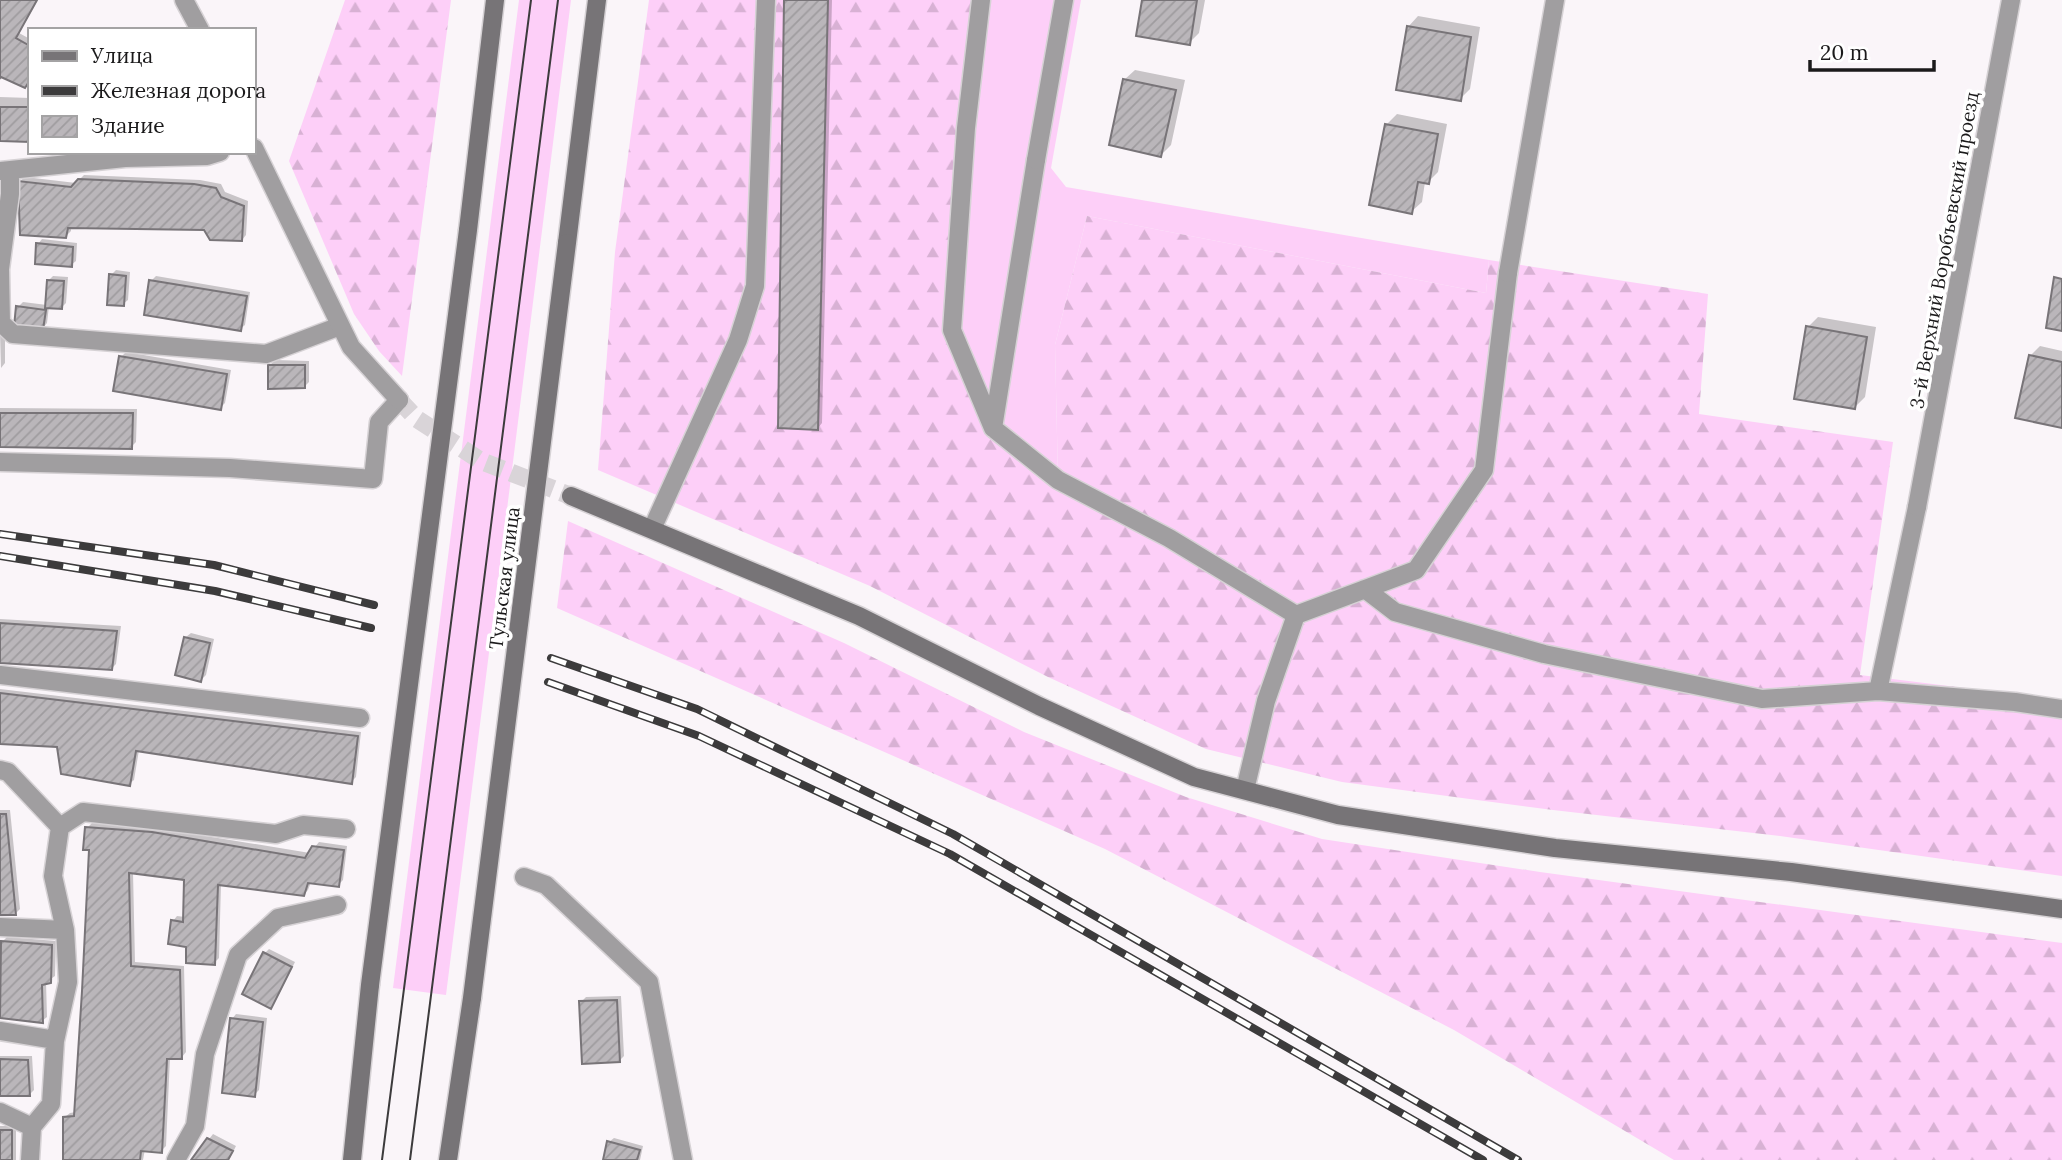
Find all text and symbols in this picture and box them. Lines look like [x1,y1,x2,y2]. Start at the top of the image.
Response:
legend [28,28,256,154]
scale bar [1810,28,1934,72]
text: 20 m [1820,39,1869,66]
text: Улица [90,42,153,69]
text: Железная дорога [91,77,266,104]
street label: 3-й Верхний Воробъевский проезд [1904,90,1984,410]
text: Здание [91,112,165,139]
street label: Тульская улица [483,505,525,651]

